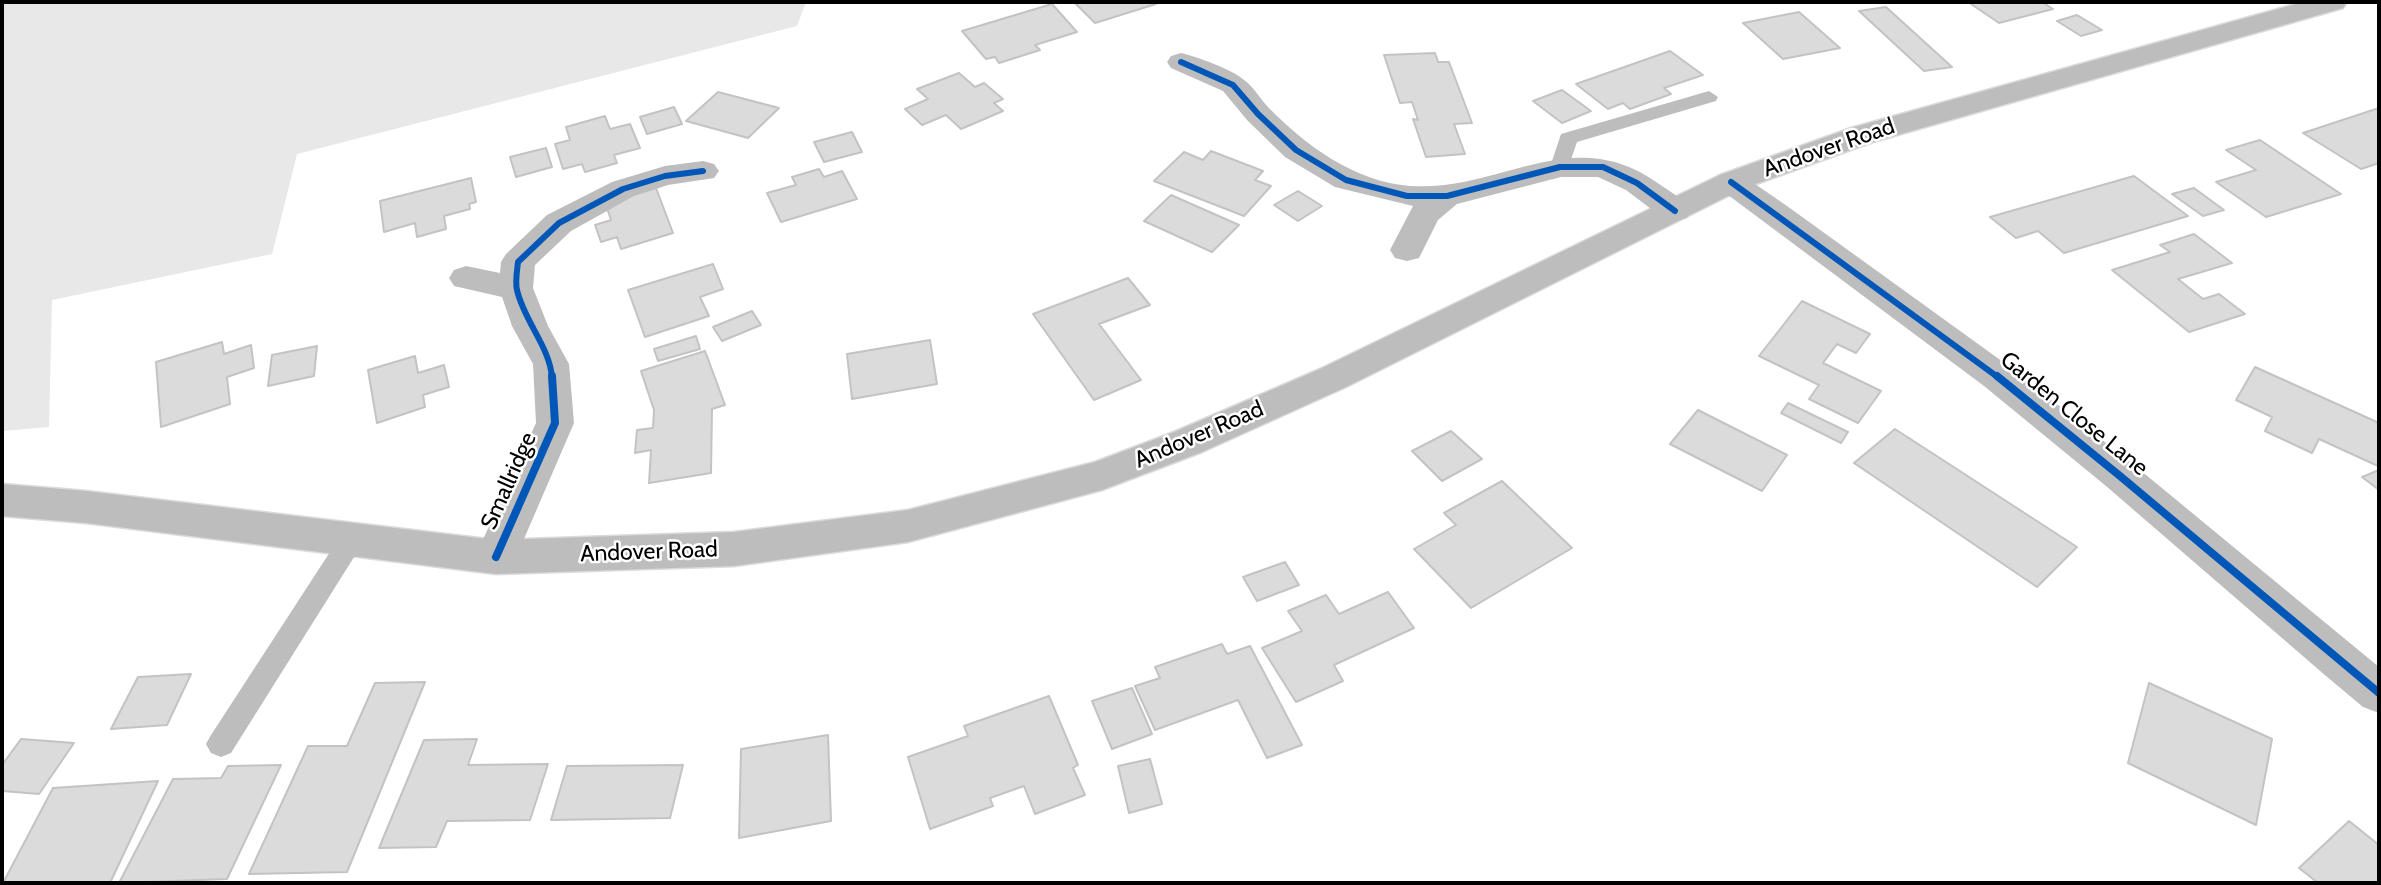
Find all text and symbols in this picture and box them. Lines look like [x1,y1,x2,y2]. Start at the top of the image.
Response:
street label: Andover Road [1760,113,1898,183]
street label: Garden Close Lane [1995,346,2153,482]
street label: Andover Road [1130,395,1268,475]
street label: Smallridge [475,428,543,534]
street label: Andover Road [580,536,718,568]

